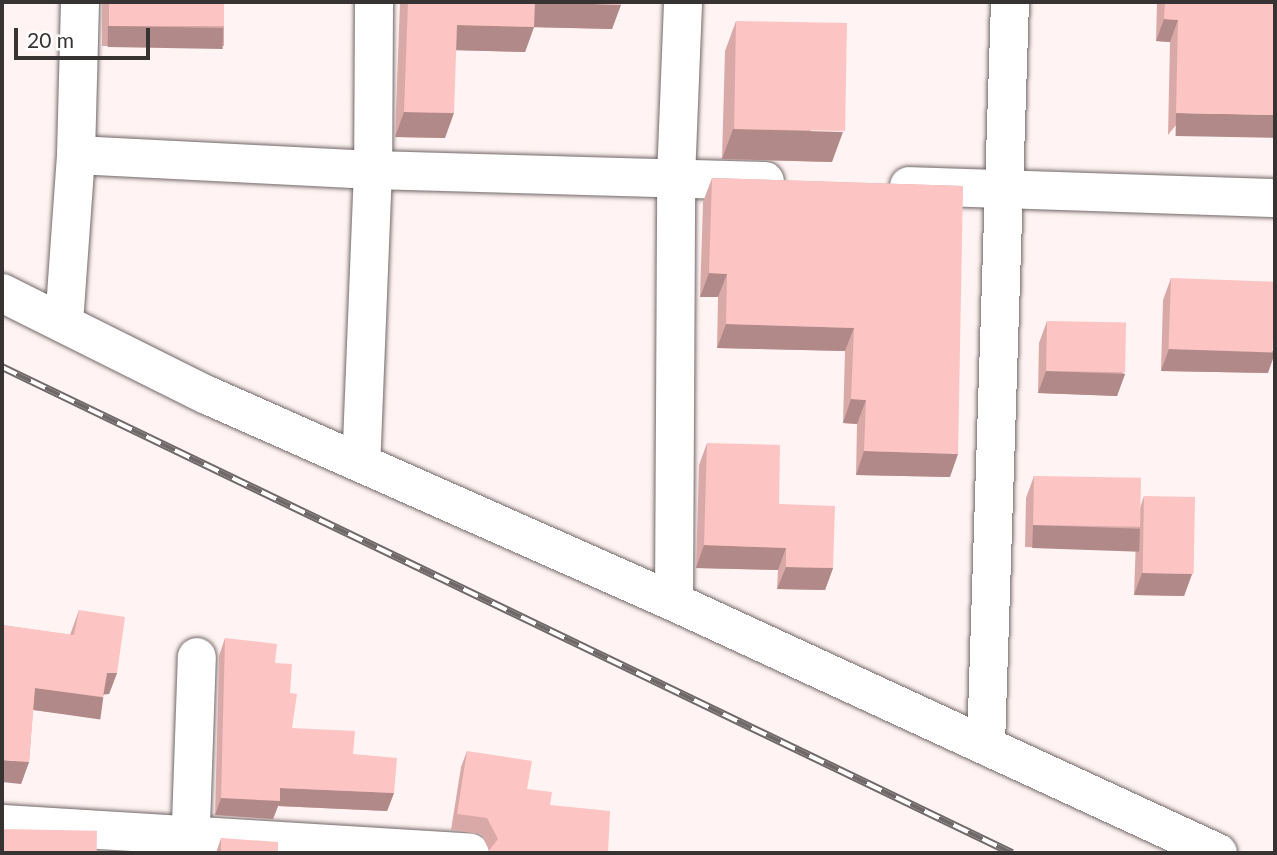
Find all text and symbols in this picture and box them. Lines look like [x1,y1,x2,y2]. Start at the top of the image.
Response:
scale bar [18,14,154,58]
text: 20 m [27,27,74,52]

